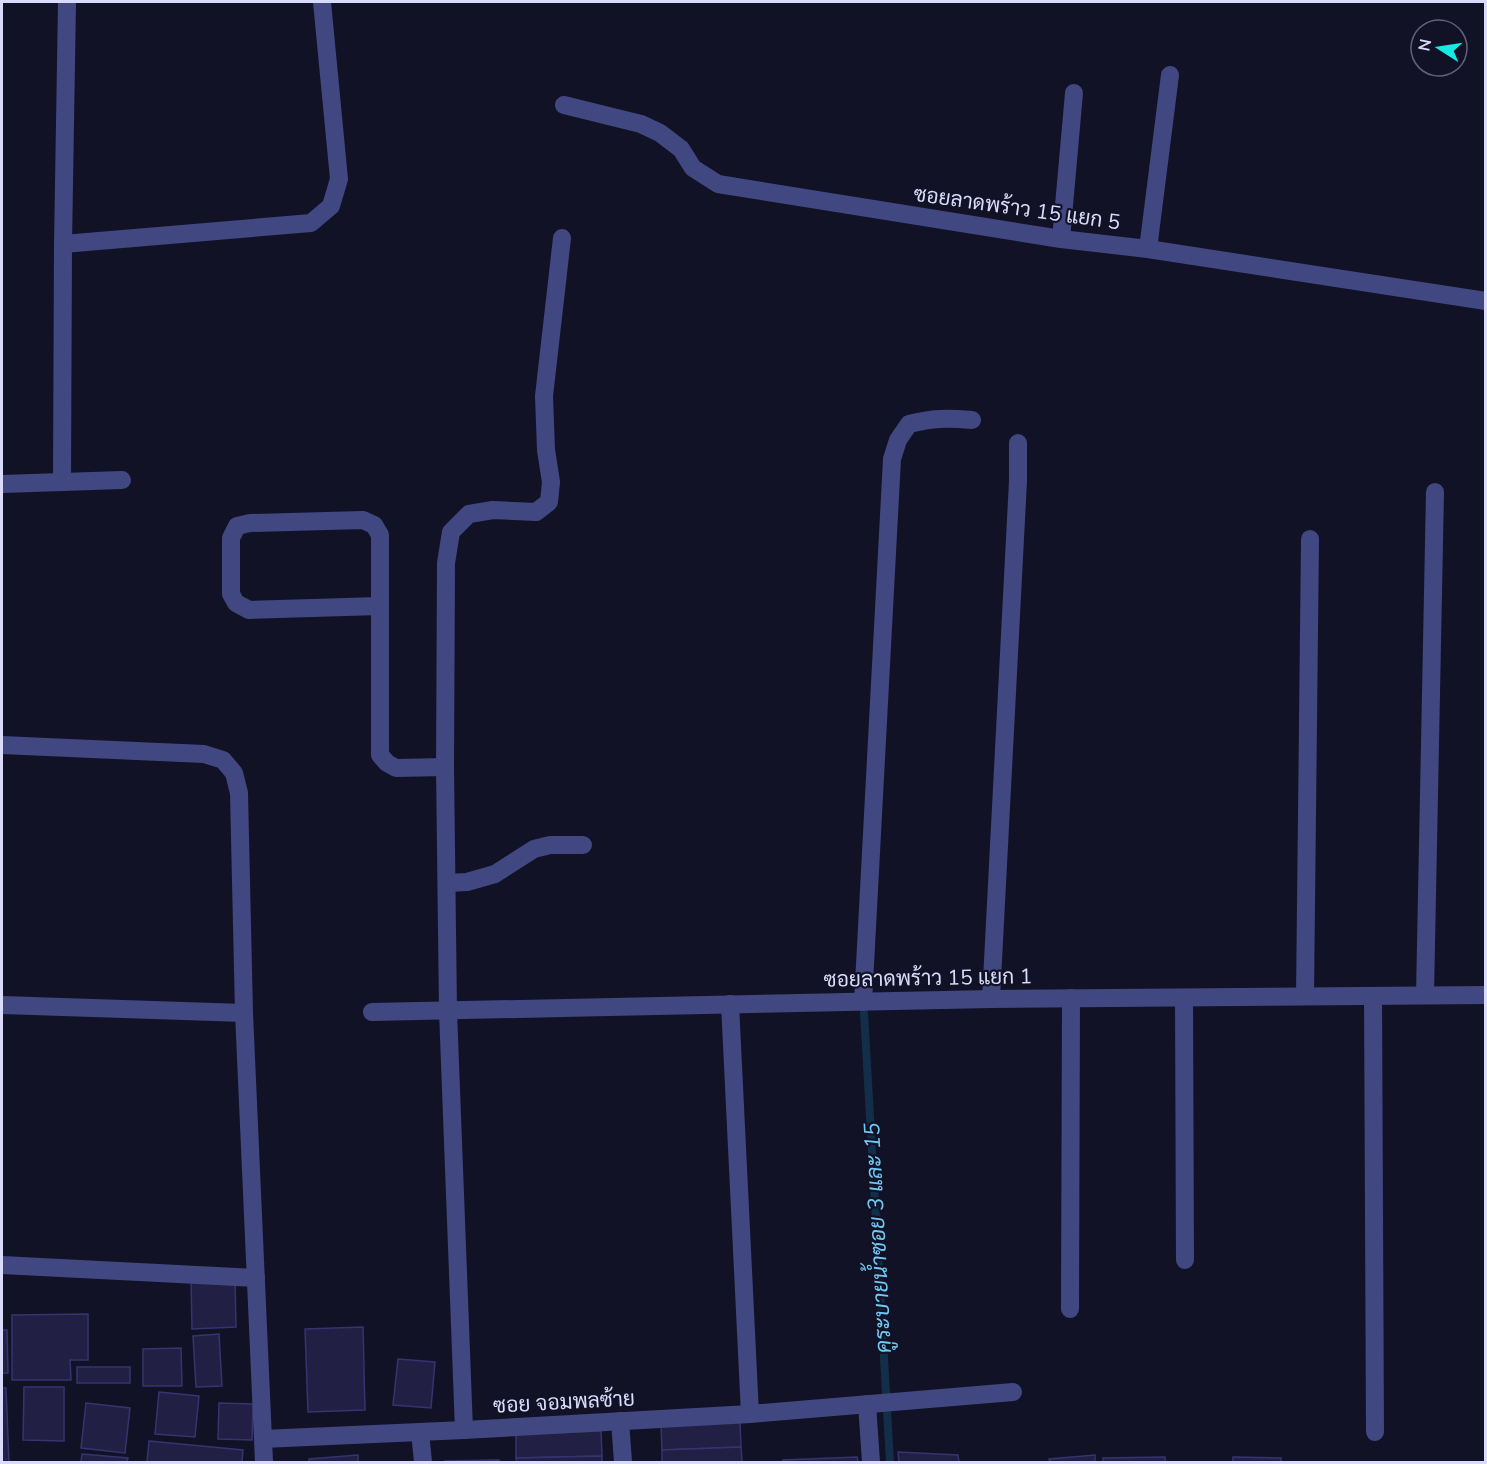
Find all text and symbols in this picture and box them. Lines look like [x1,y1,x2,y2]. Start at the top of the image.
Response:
north arrow [1409,18,1469,78]
text: N [1413,37,1437,53]
street label: ซอยลาดพร้าว 15 แยก 5 [912,180,1122,236]
street label: ซอยลาดพร้าว 15 แยก 1 [823,962,1033,994]
water label: คูระบายน้ำซอย 3 และ 15 [852,1122,899,1354]
street label: ซอย จอมพลซ้าย [492,1384,636,1420]

